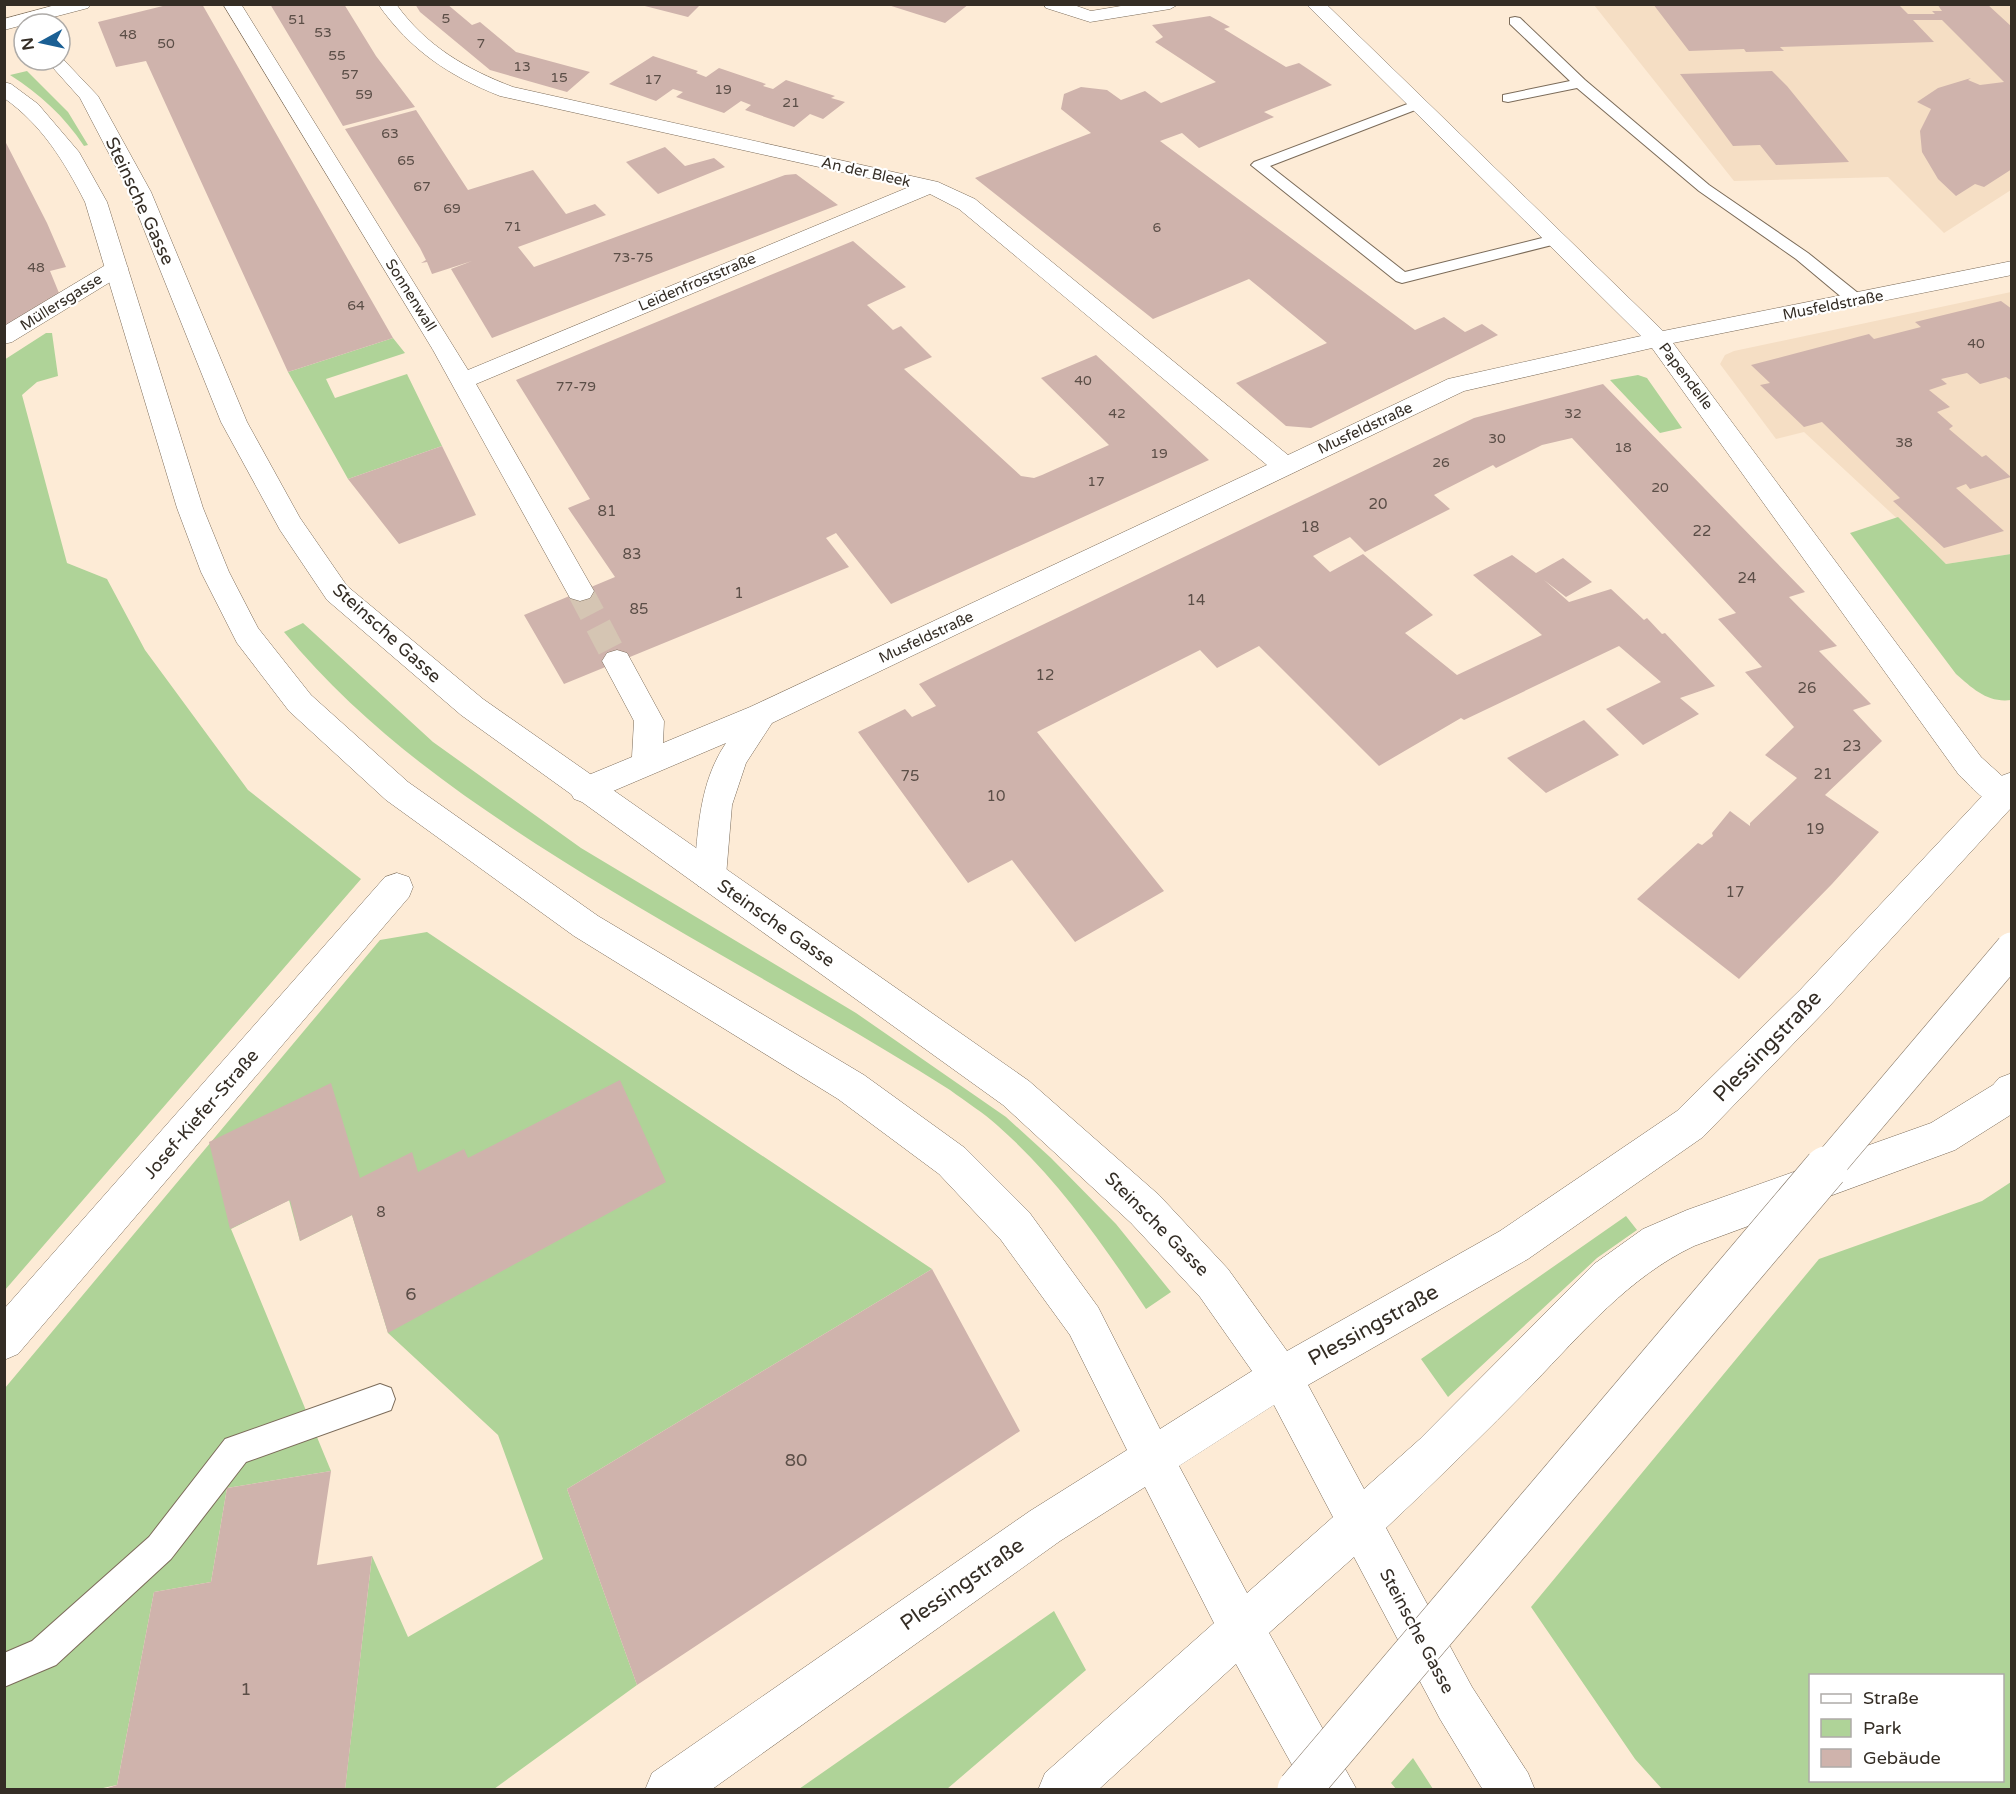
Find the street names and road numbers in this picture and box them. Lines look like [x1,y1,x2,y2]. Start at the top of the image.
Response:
street label: Steinsche Gasse [101,134,179,268]
street label: An der Bleek [820,153,912,191]
street label: Leidenfroststraße [636,249,758,315]
street label: Sonnenwall [382,256,440,334]
street label: Müllersgasse [17,270,105,334]
street label: Musfeldstraße [1781,286,1885,324]
street label: Papendelle [1655,339,1717,413]
street label: Musfeldstraße [1315,398,1415,458]
street label: Steinsche Gasse [328,579,446,687]
street label: Musfeldstraße [876,607,976,667]
street label: Steinsche Gasse [713,874,839,972]
street label: Plessingstraße [1708,985,1827,1107]
street label: Josef-Kiefer-Straße [139,1045,263,1183]
street label: Steinsche Gasse [1100,1167,1214,1281]
street label: Plessingstraße [1304,1279,1443,1372]
street label: Plessingstraße [896,1533,1029,1636]
street label: Steinsche Gasse [1375,1565,1459,1697]

